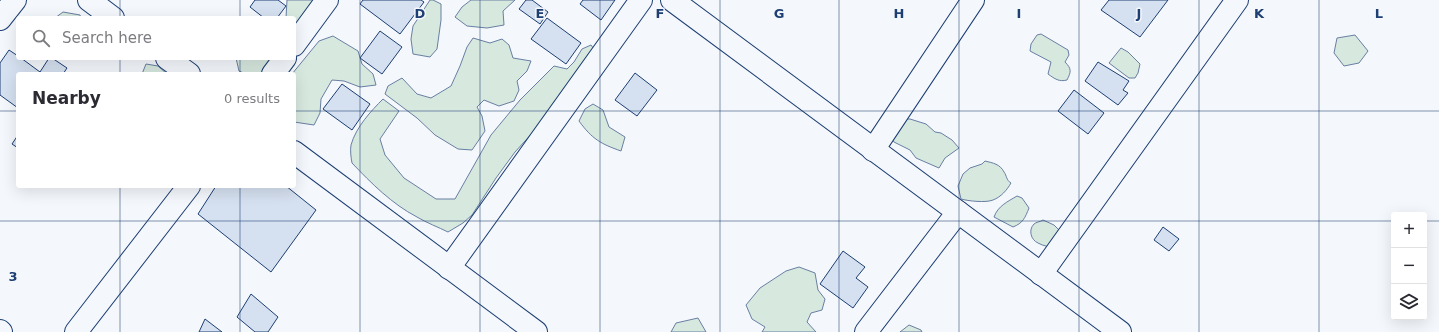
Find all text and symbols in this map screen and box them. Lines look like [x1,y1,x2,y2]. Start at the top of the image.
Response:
text: D [415,6,426,21]
text: E [536,6,544,21]
text: F [656,6,664,21]
text: G [774,6,784,21]
text: H [894,6,904,21]
text: I [1017,6,1021,21]
text: J [1136,6,1141,21]
text: K [1254,6,1265,21]
text: L [1375,6,1383,21]
search box [16,16,296,60]
icon: search [30,27,52,49]
text: Search here [62,29,152,47]
text: Nearby [32,88,101,108]
text: 0 results [224,91,280,106]
map controls [1391,212,1427,320]
button: + [1391,212,1427,248]
button: − [1391,248,1427,284]
text: 3 [8,269,18,284]
button: layers [1391,284,1427,320]

